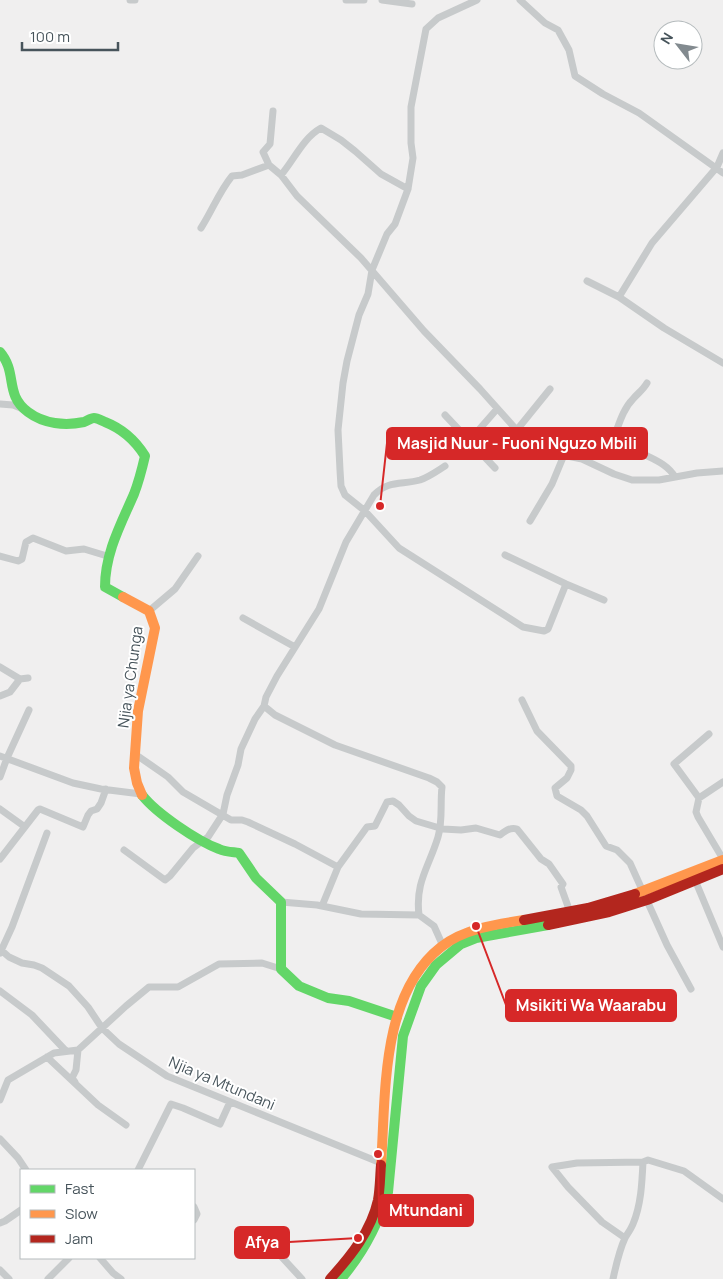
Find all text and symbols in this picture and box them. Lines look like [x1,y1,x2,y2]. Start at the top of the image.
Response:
scale bar [22,20,119,52]
north arrow [653,20,703,70]
text: 100 m [30,26,70,47]
text: N [656,29,677,47]
callout: Masjid Nuur - Fuoni Nguzo Mbili [387,428,647,459]
text: Masjid Nuur - Fuoni Nguzo Mbili [397,432,637,454]
street label: Njia ya Chunga [112,625,148,729]
callout: Msikiti Wa Waarabu [506,990,676,1021]
text: Msikiti Wa Waarabu [516,994,666,1016]
street label: Njia ya Mtundani [166,1051,278,1115]
legend [20,1169,195,1259]
text: Fast [65,1178,94,1199]
callout: Mtundani [379,1195,473,1226]
text: Mtundani [389,1199,463,1221]
text: Slow [65,1203,98,1224]
callout: Afya [235,1227,289,1258]
text: Jam [65,1228,93,1249]
text: Afya [245,1231,279,1253]

